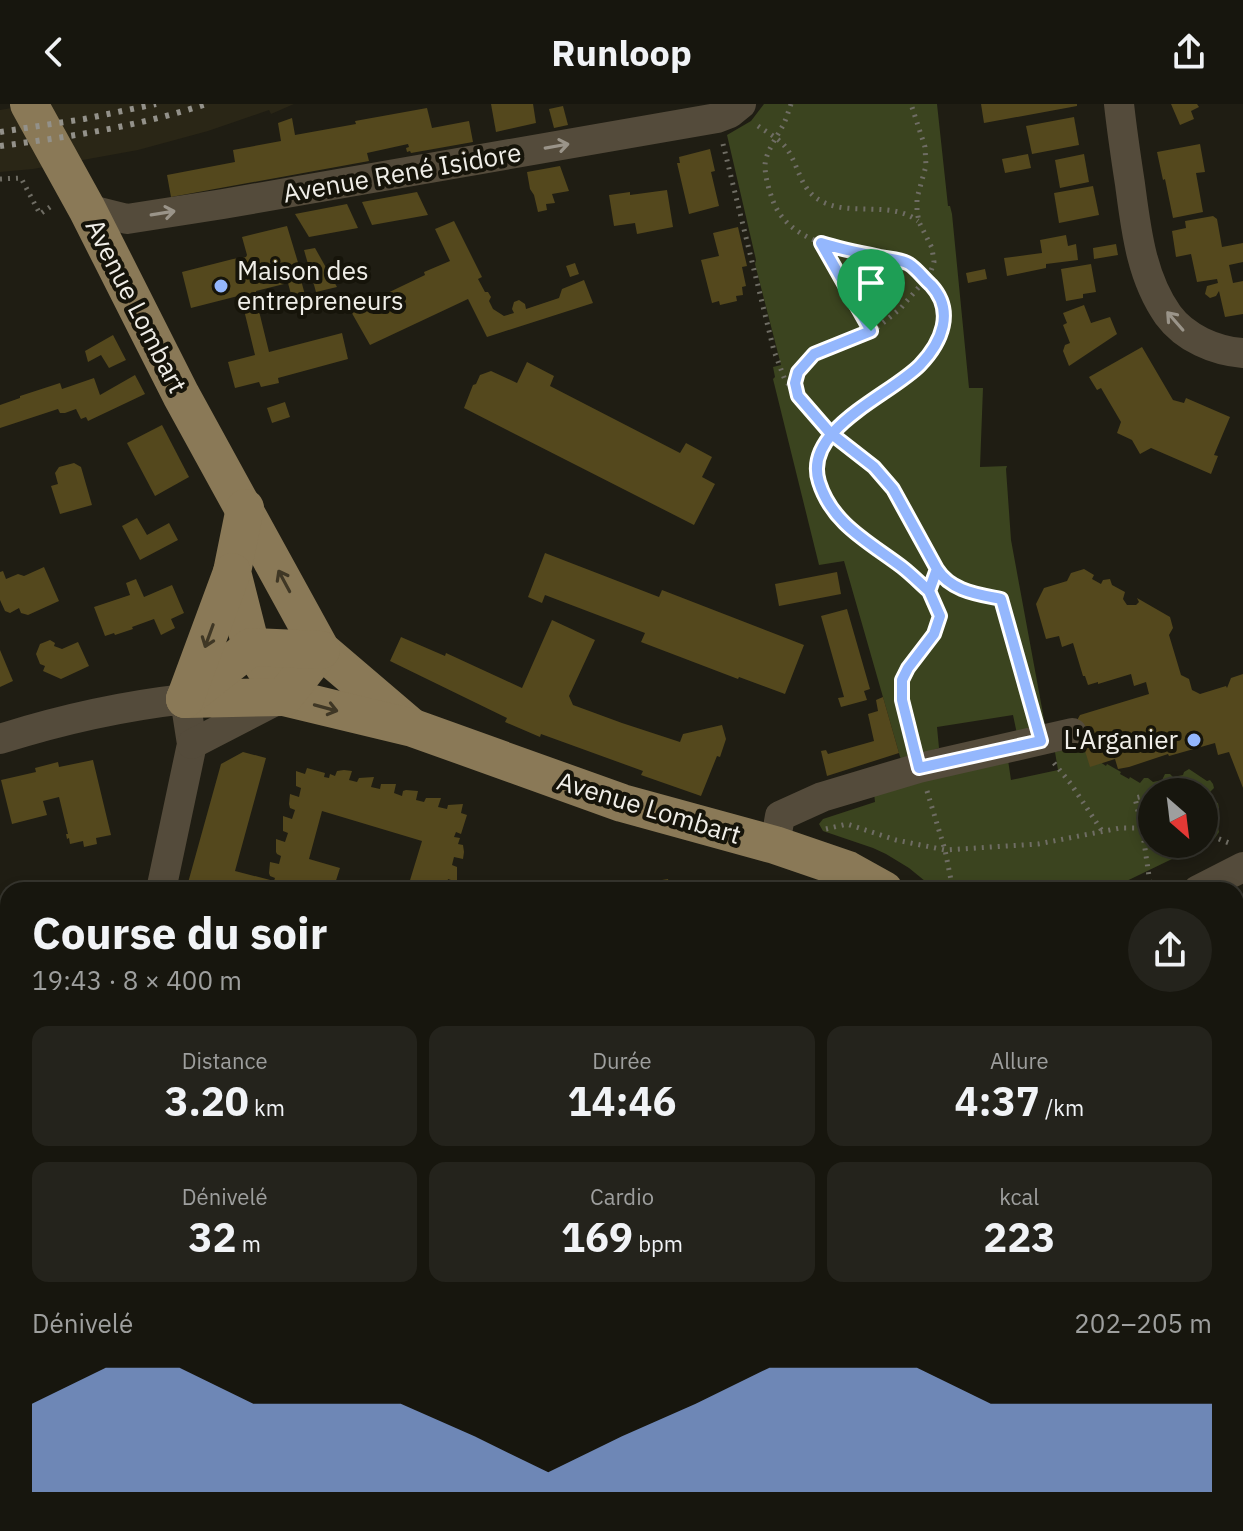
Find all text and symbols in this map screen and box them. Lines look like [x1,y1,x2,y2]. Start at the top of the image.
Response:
text: Runloop [551,29,692,76]
icon: back [32,30,76,74]
icon: share [1167,30,1211,74]
street label: Avenue René Isidore [280,134,524,210]
one-way arrow [544,138,570,153]
one-way arrow [150,205,175,220]
street label: Avenue Lombart [78,213,195,398]
pin [837,249,905,331]
place label: Maison des entrepreneurs [237,253,404,317]
icon: arrive [849,261,893,305]
marker: Maison des entrepreneurs [212,277,230,295]
one-way arrow [1166,312,1184,332]
one-way arrow [276,570,292,593]
one-way arrow [200,623,215,648]
one-way arrow [313,701,339,716]
place label: L'Arganier [1064,722,1178,756]
marker: L'Arganier [1185,731,1203,749]
street label: Avenue Lombart [553,763,745,851]
north arrow [1138,778,1218,858]
map controls [1138,778,1218,858]
text: Course du soir [32,904,327,961]
button: share [1128,908,1212,992]
text: 19:43 · 8 × 400 m [32,963,242,997]
text: Distance [182,1046,268,1075]
text: Durée [592,1046,652,1075]
text: Allure [990,1046,1049,1075]
text: 3.20 [164,1075,249,1127]
text: 14:46 [567,1075,677,1127]
text: 4:37 [955,1075,1040,1127]
text: km [249,1093,285,1122]
text: /km [1040,1093,1084,1122]
text: Dénivelé [182,1182,267,1211]
text: Cardio [590,1182,654,1211]
text: kcal [999,1182,1039,1211]
text: 32 [188,1211,236,1263]
text: 169 [561,1211,633,1263]
text: 223 [983,1211,1055,1263]
text: m [236,1229,261,1258]
text: bpm [633,1229,683,1258]
text: Dénivelé [32,1306,133,1340]
text: 202–205 m [1074,1306,1212,1340]

